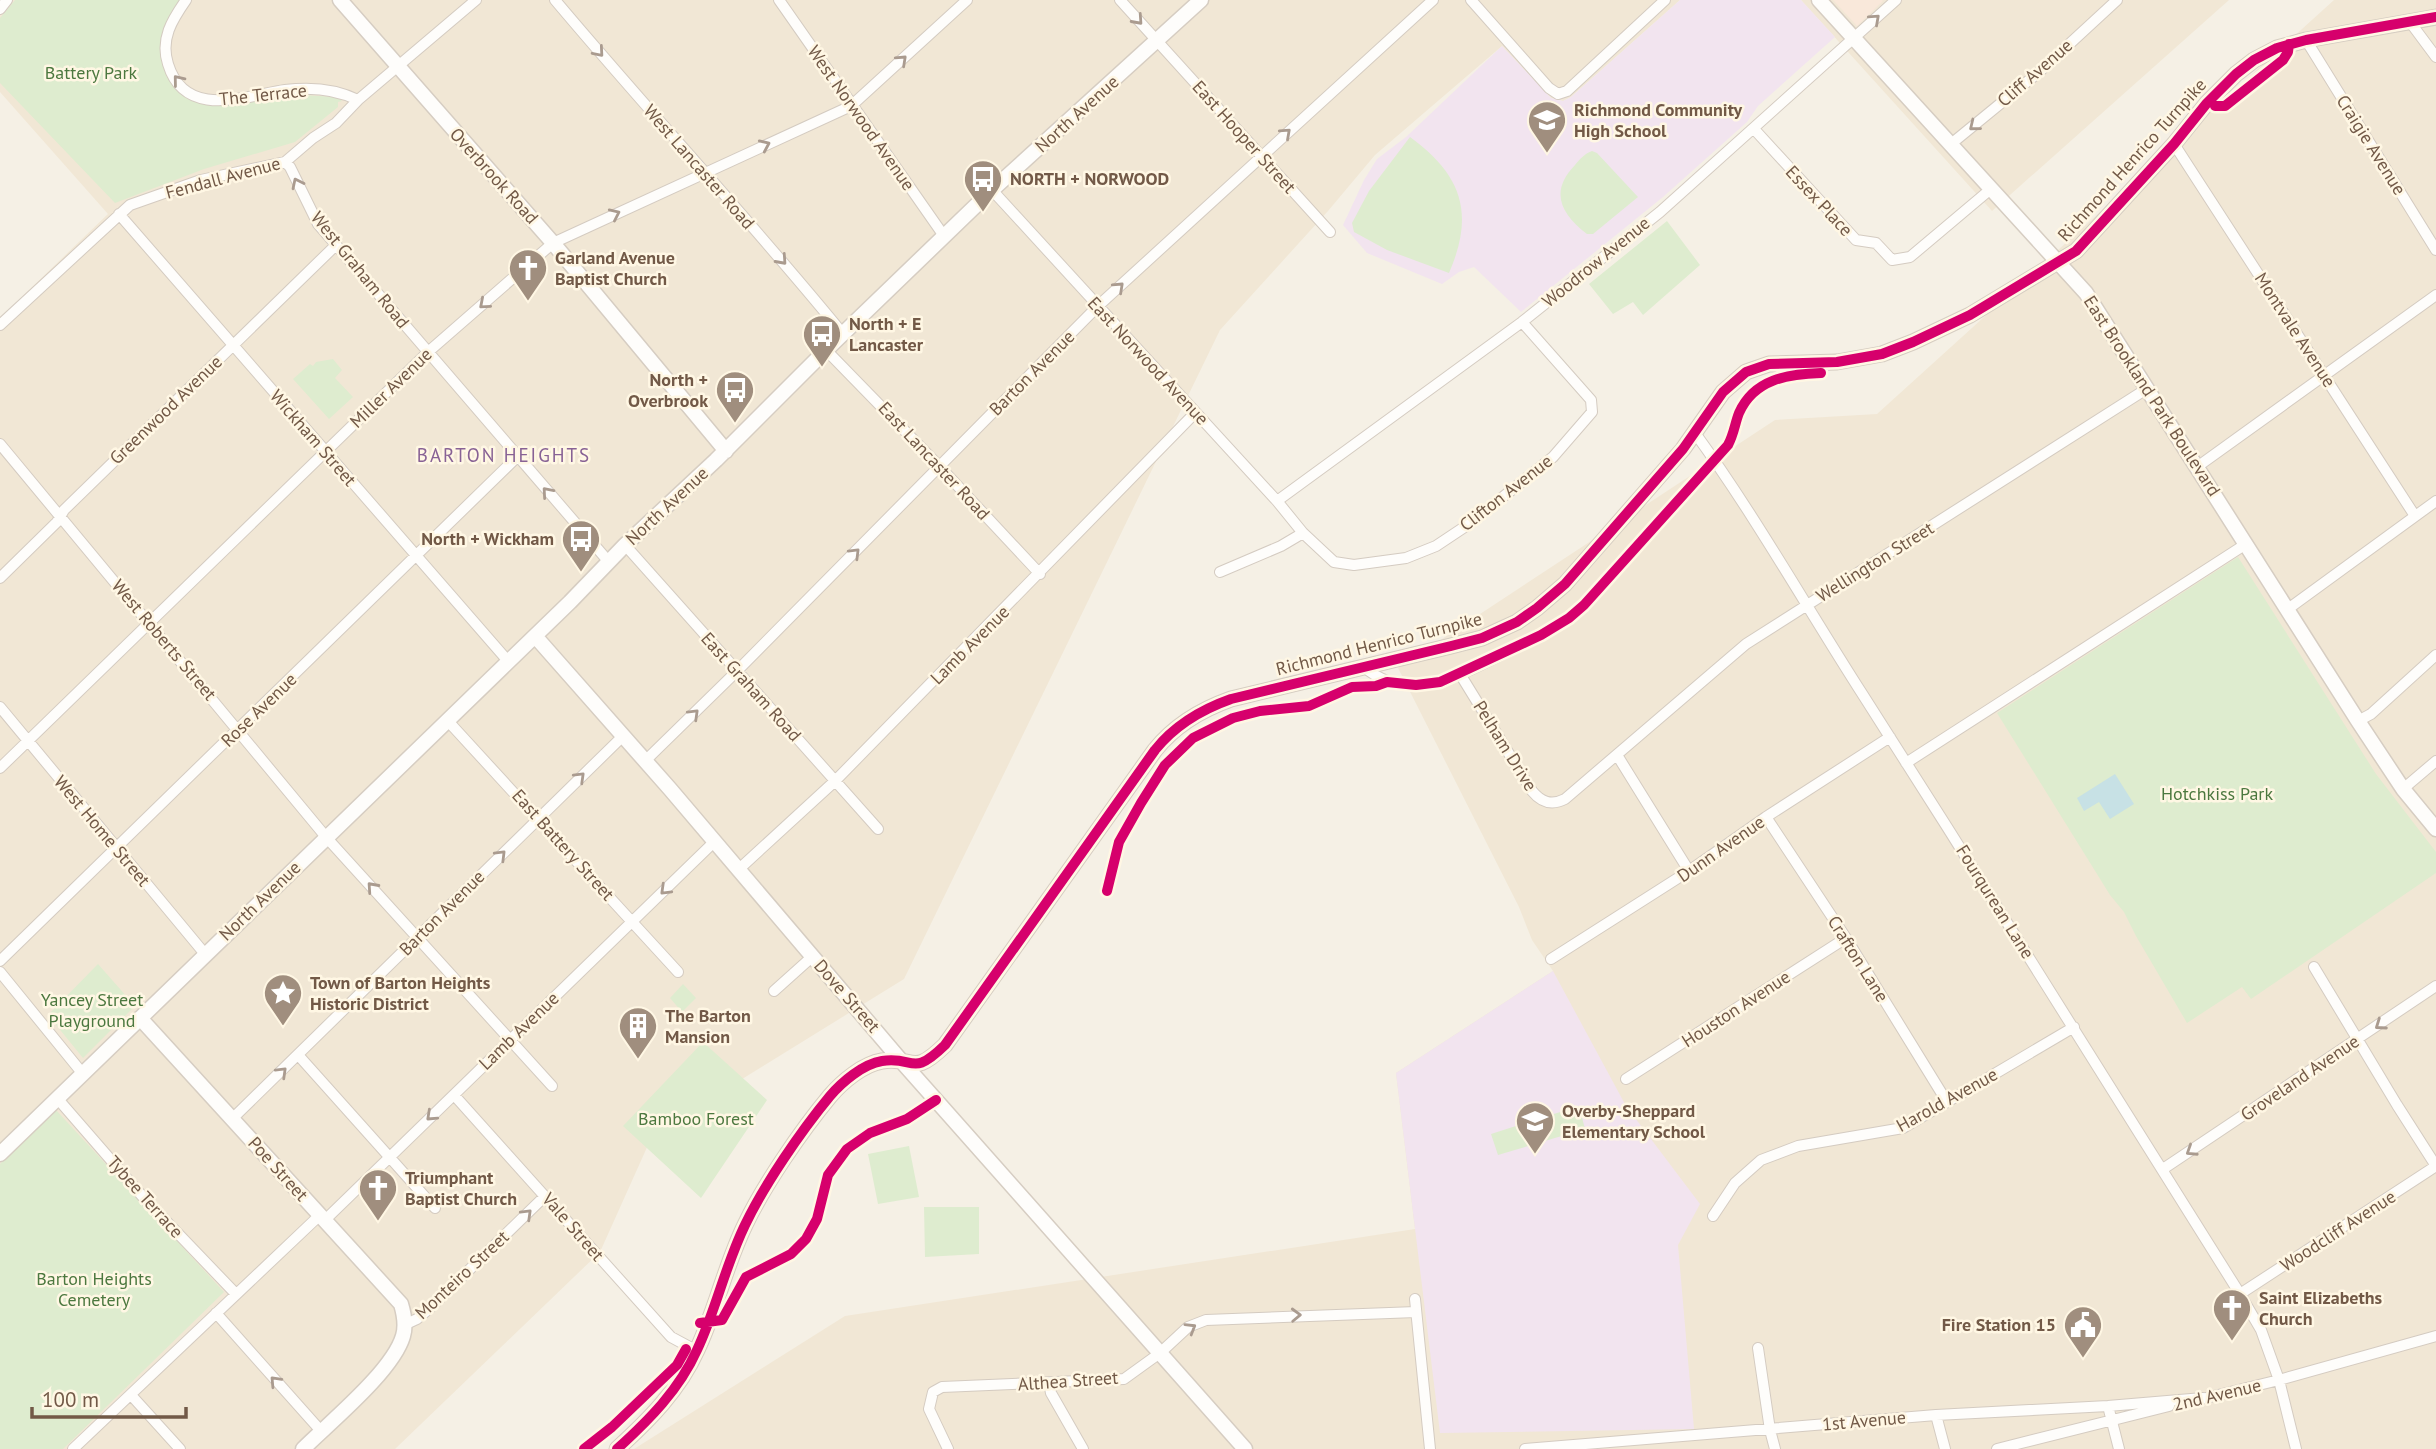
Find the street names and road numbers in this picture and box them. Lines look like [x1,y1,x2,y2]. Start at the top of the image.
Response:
street label: Cliff Avenue [1992,34,2077,112]
street label: West Norwood Avenue [803,41,920,195]
street label: North Avenue [1030,70,1123,157]
street label: Richmond Henrico Turnpike [2052,73,2211,246]
street label: East Hooper Street [1188,75,1301,198]
street label: The Terrace [218,78,308,111]
street label: Craigie Avenue [2331,90,2411,199]
street label: West Lancaster Road [639,99,760,234]
street label: Overbrook Road [445,123,544,229]
street label: Fendall Avenue [163,151,283,204]
street label: Essex Place [1781,161,1858,241]
street label: West Graham Road [306,206,415,333]
street label: Woodrow Avenue [1537,211,1654,312]
street label: Montvale Avenue [2250,268,2341,391]
street label: East Brookland Park Boulevard [2079,291,2226,500]
street label: East Norwood Avenue [1083,292,1214,430]
street label: Barton Avenue [984,325,1079,420]
street label: Miller Avenue [345,343,437,432]
street label: Greenwood Avenue [105,350,227,469]
street label: Wickham Street [265,385,362,491]
street label: East Lancaster Road [874,397,995,525]
street label: Clifton Avenue [1455,449,1557,536]
street label: North Avenue [620,461,713,550]
street label: Wellington Street [1812,516,1938,607]
street label: West Roberts Street [107,574,222,705]
street label: Lamb Avenue [925,600,1014,689]
street label: Richmond Henrico Turnpike [1273,607,1484,680]
street label: East Graham Road [696,627,807,746]
street label: Rose Avenue [216,668,301,751]
street label: Pelham Drive [1469,696,1542,795]
street label: West Home Street [49,770,156,891]
street label: East Battery Street [507,784,620,905]
street label: Dunn Avenue [1673,810,1769,887]
street label: Fourqurean Lane [1951,841,2040,963]
street label: North Avenue [214,856,305,945]
street label: Barton Avenue [394,865,489,960]
street label: Crafton Lane [1823,911,1894,1006]
street label: Dove Street [809,954,885,1037]
street label: Houston Avenue [1677,965,1794,1052]
street label: Lamb Avenue [474,987,564,1075]
street label: Groveland Avenue [2236,1029,2364,1126]
street label: Harold Avenue [1892,1062,2001,1137]
street label: Poe Street [243,1132,313,1206]
street label: Tybee Terrace [102,1151,188,1243]
street label: Woodcliff Avenue [2276,1185,2400,1277]
street label: Vale Street [537,1187,609,1266]
street label: Monteiro Street [410,1225,513,1324]
street label: Althea Street [1017,1366,1119,1395]
street label: 2nd Avenue [2171,1373,2263,1416]
street label: 1st Avenue [1821,1405,1907,1436]

